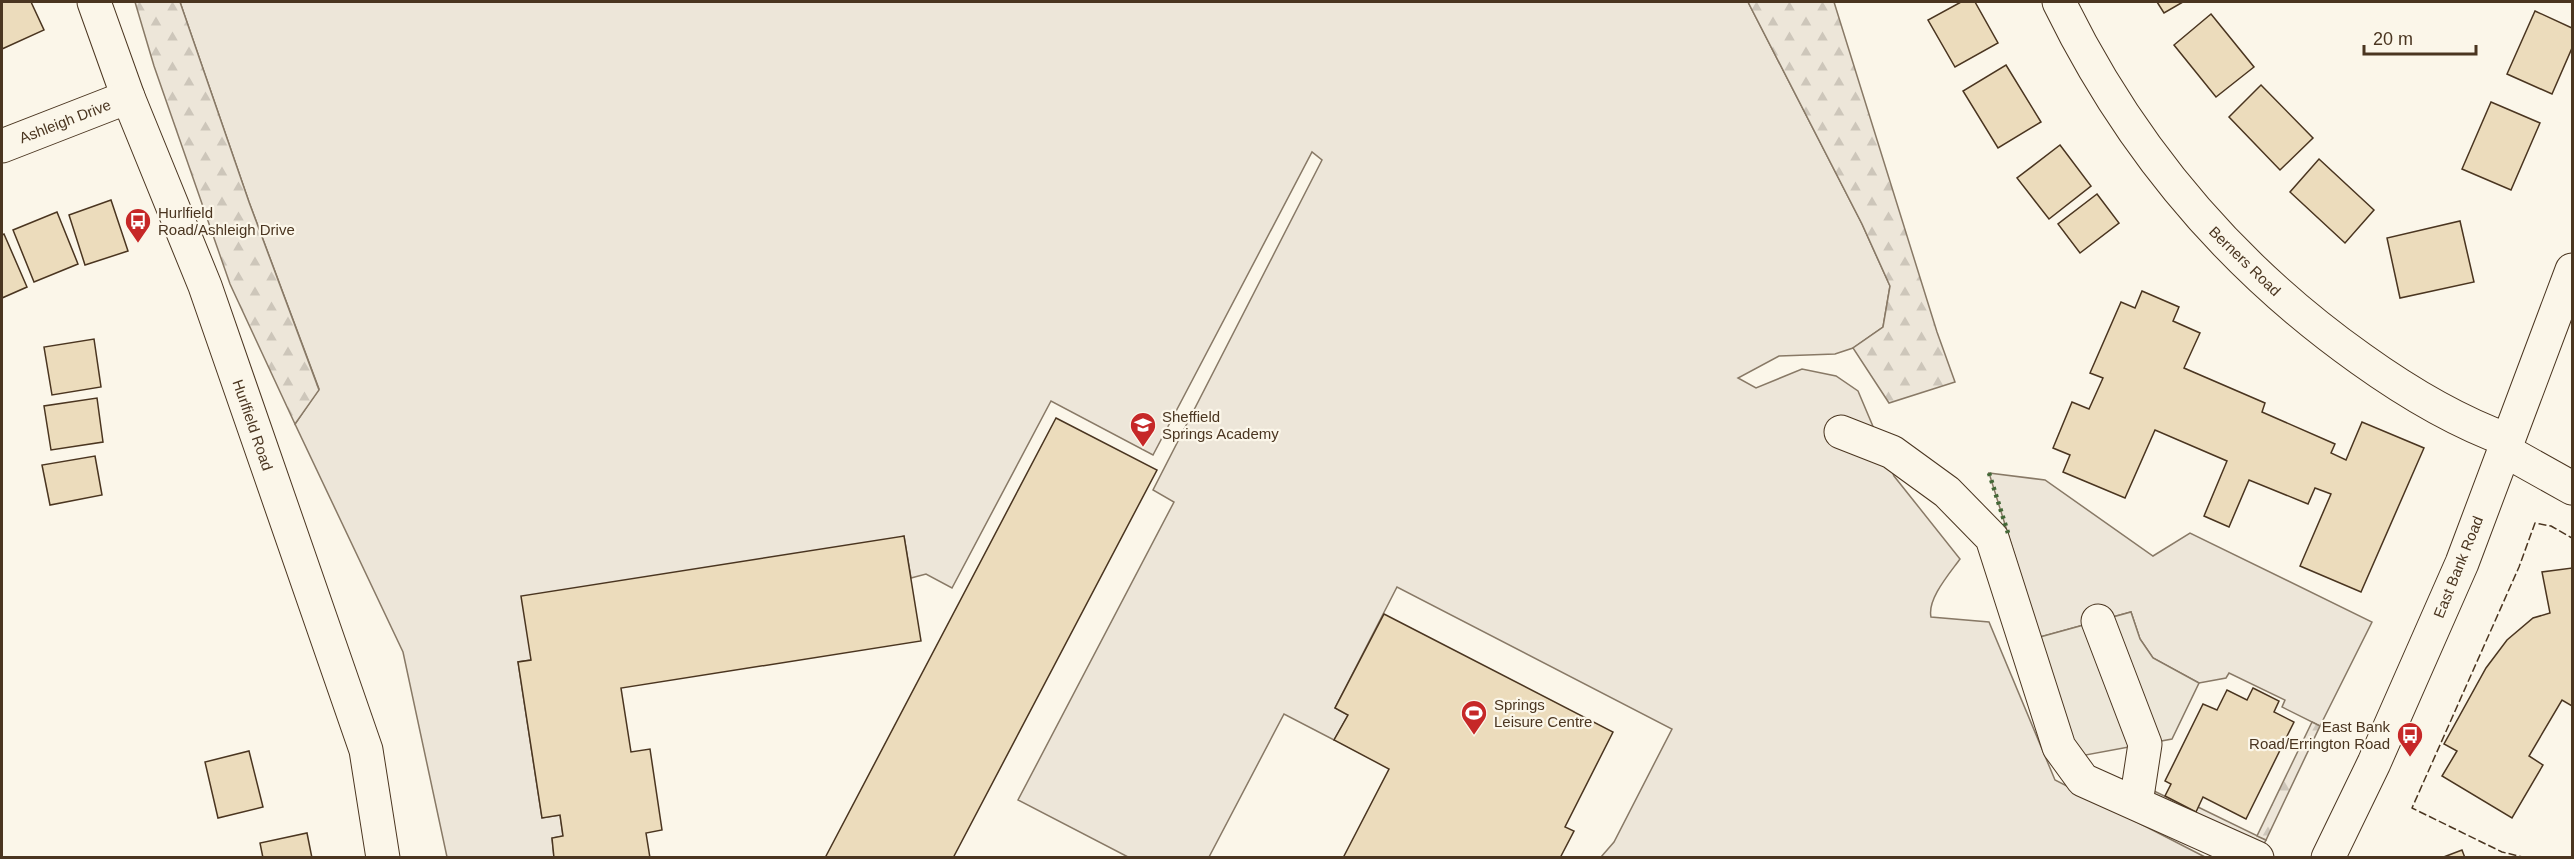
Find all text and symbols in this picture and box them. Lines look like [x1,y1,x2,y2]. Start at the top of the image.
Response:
scale bar [2364,18,2476,56]
text: 20 m [2373,29,2413,49]
street label: Ashleigh Drive [17,96,113,146]
place label: Hurlfield Road/Ashleigh Drive [158,204,295,238]
bus stop icon: Hurlfield Road/Ashleigh Drive [123,206,153,244]
street label: Berners Road [2206,223,2284,299]
street label: Hurlfield Road [229,377,277,473]
place label: Sheffield Springs Academy [1162,408,1279,442]
school or university icon: Sheffield Springs Academy [1128,410,1158,448]
street label: East Bank Road [2430,514,2486,620]
place label: Springs Leisure Centre [1494,696,1592,730]
sports icon: Springs Leisure Centre [1459,698,1489,736]
place label: East Bank Road/Errington Road [2249,718,2390,752]
bus stop icon: East Bank Road/Errington Road [2395,720,2425,758]

